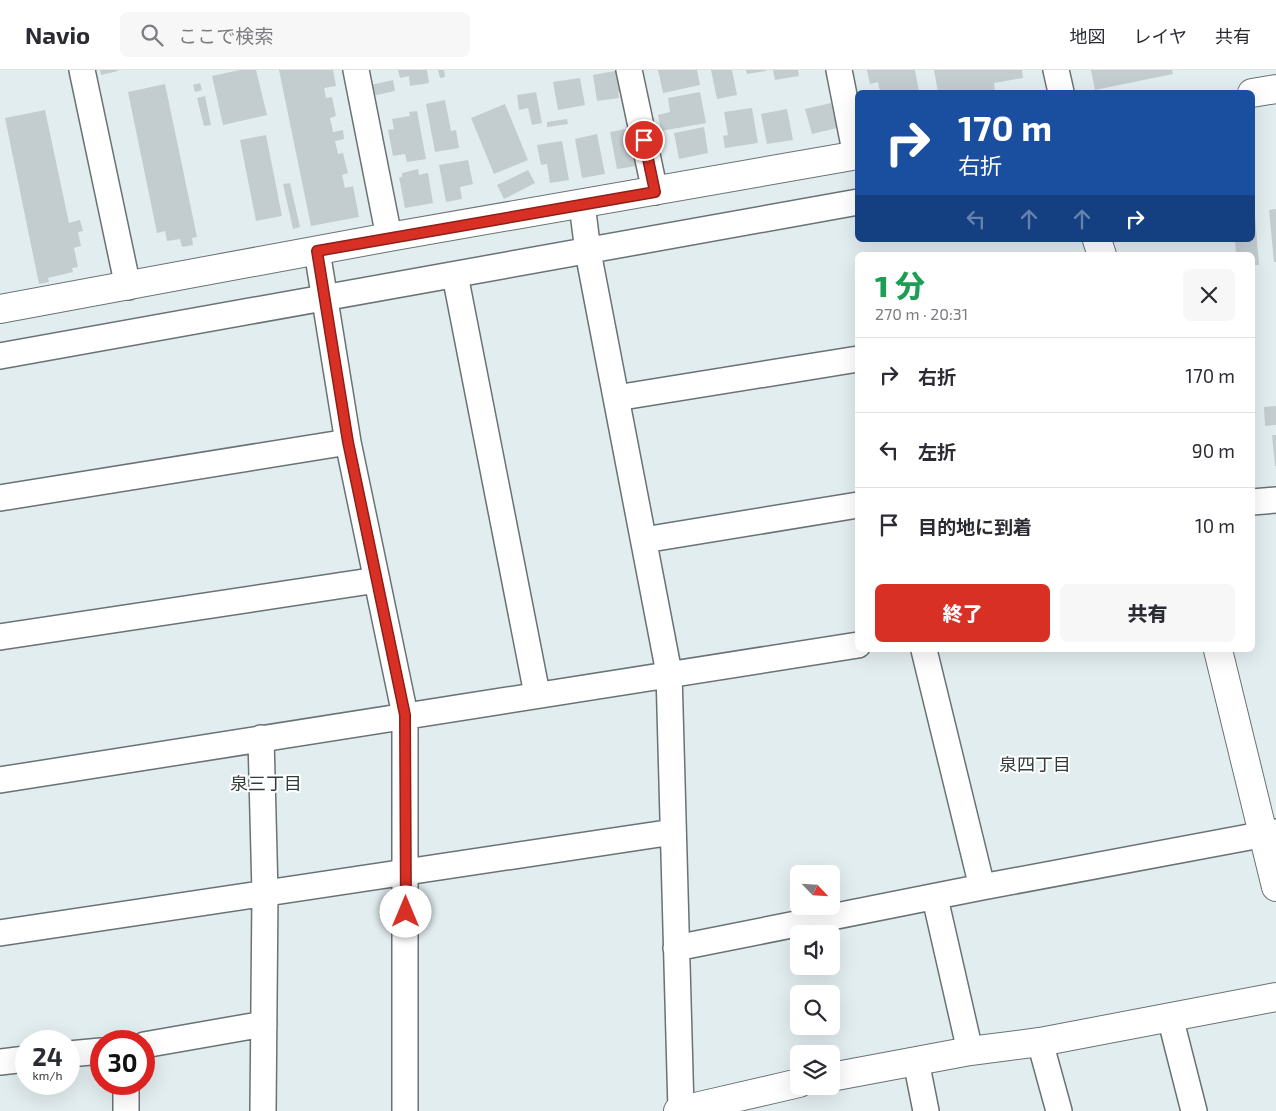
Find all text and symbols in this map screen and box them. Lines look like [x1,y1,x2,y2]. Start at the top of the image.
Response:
search box [120,12,470,57]
text: Navio [25,20,90,49]
icon: search [138,21,166,49]
text: ここで検索 [178,24,273,47]
text: 地図 [1070,25,1106,47]
text: レイヤ [1134,25,1187,47]
text: 共有 [1215,25,1251,47]
text: 170 m [958,106,1052,148]
icon: right [875,110,940,175]
pin [623,119,665,161]
icon: arrive [630,126,658,154]
text: 右折 [958,152,1002,178]
icon: left [962,205,990,233]
icon: ahead [1015,205,1043,233]
icon: ahead [1068,205,1096,233]
icon: right [1121,205,1149,233]
text: 1 分 [875,267,925,303]
button: close [1183,269,1235,321]
text: 270 m · 20:31 [875,304,968,323]
icon: right [875,361,903,389]
text: 170 m [1185,364,1235,387]
text: 右折 [918,365,956,388]
icon: left [875,436,903,464]
text: 90 m [1192,439,1235,462]
text: 左折 [918,440,956,463]
icon: arrive [875,511,903,539]
text: 10 m [1195,514,1235,537]
text: 目的地に到着 [918,515,1032,538]
button: 終了 [875,584,1050,642]
button: 共有 [1060,584,1235,642]
district label: 泉四丁目 [999,753,1071,775]
district label: 泉三丁目 [230,772,302,794]
north arrow [790,865,840,915]
map controls [790,865,840,1095]
position arrow [379,885,431,937]
button: sound [790,925,840,975]
button: search [790,985,840,1035]
speed limit sign: 30 [90,1030,155,1095]
text: 24 [32,1041,63,1071]
button: layers [790,1045,840,1095]
text: km/h [33,1068,62,1082]

